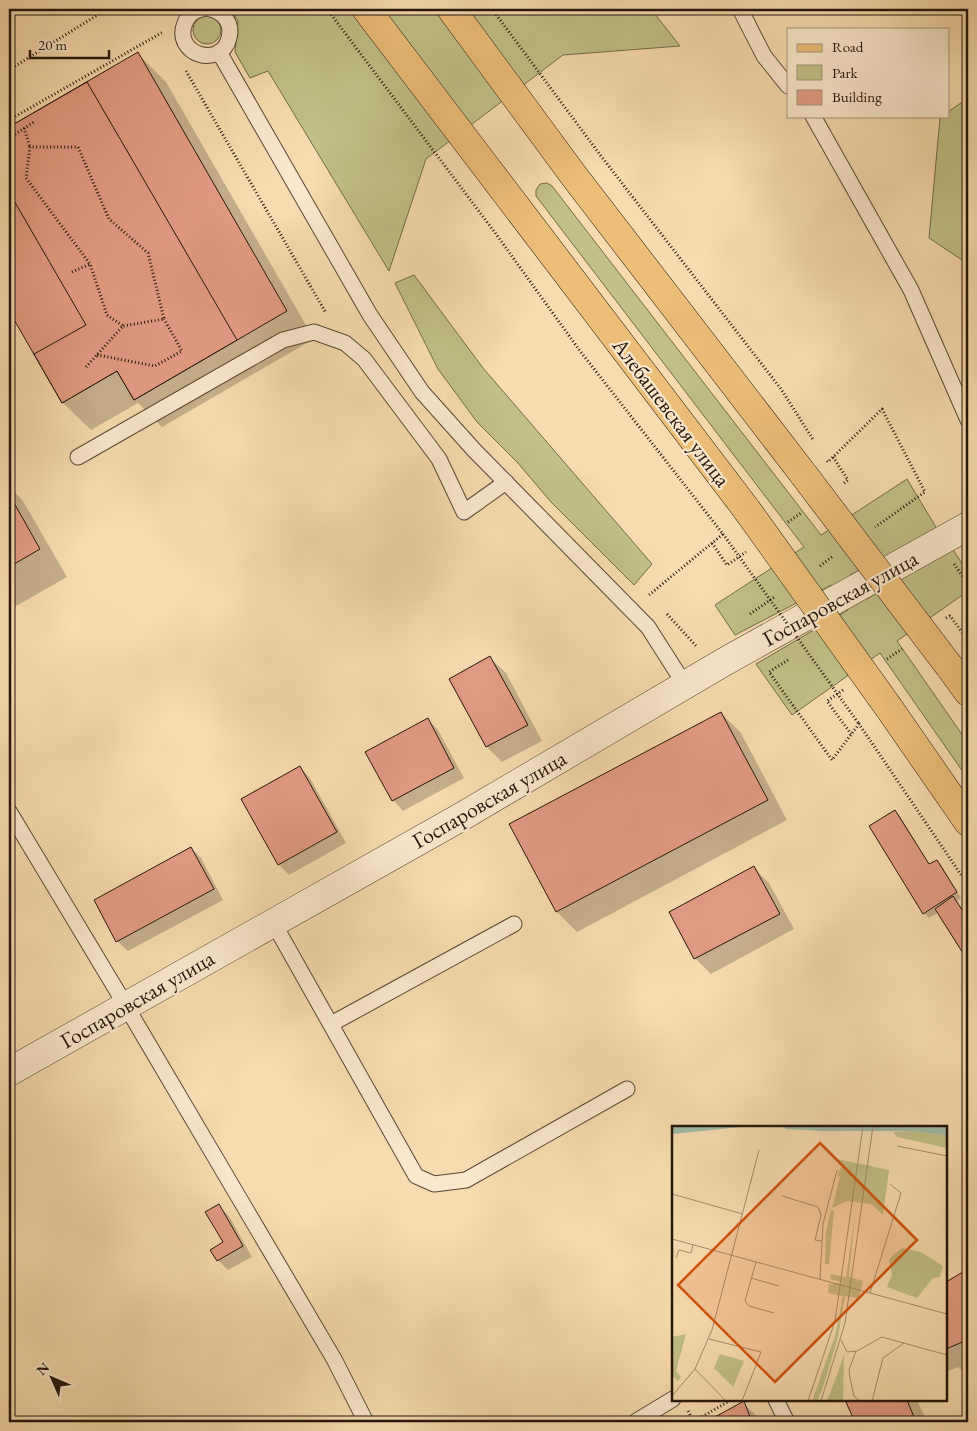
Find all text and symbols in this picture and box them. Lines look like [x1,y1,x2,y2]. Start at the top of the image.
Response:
scale bar [30,28,109,60]
legend [787,28,950,118]
text: 20 m [38,35,67,54]
text: Road [832,37,864,56]
text: Park [832,63,859,82]
text: Building [832,87,882,106]
street label: Алебашевская улица [605,331,737,493]
street label: Госпаровская улица [757,544,923,653]
street label: Госпаровская улица [407,743,572,855]
street label: Госпаровская улица [55,943,220,1055]
inset map [672,1126,947,1401]
north arrow [28,1354,78,1404]
text: N [32,1358,54,1379]

